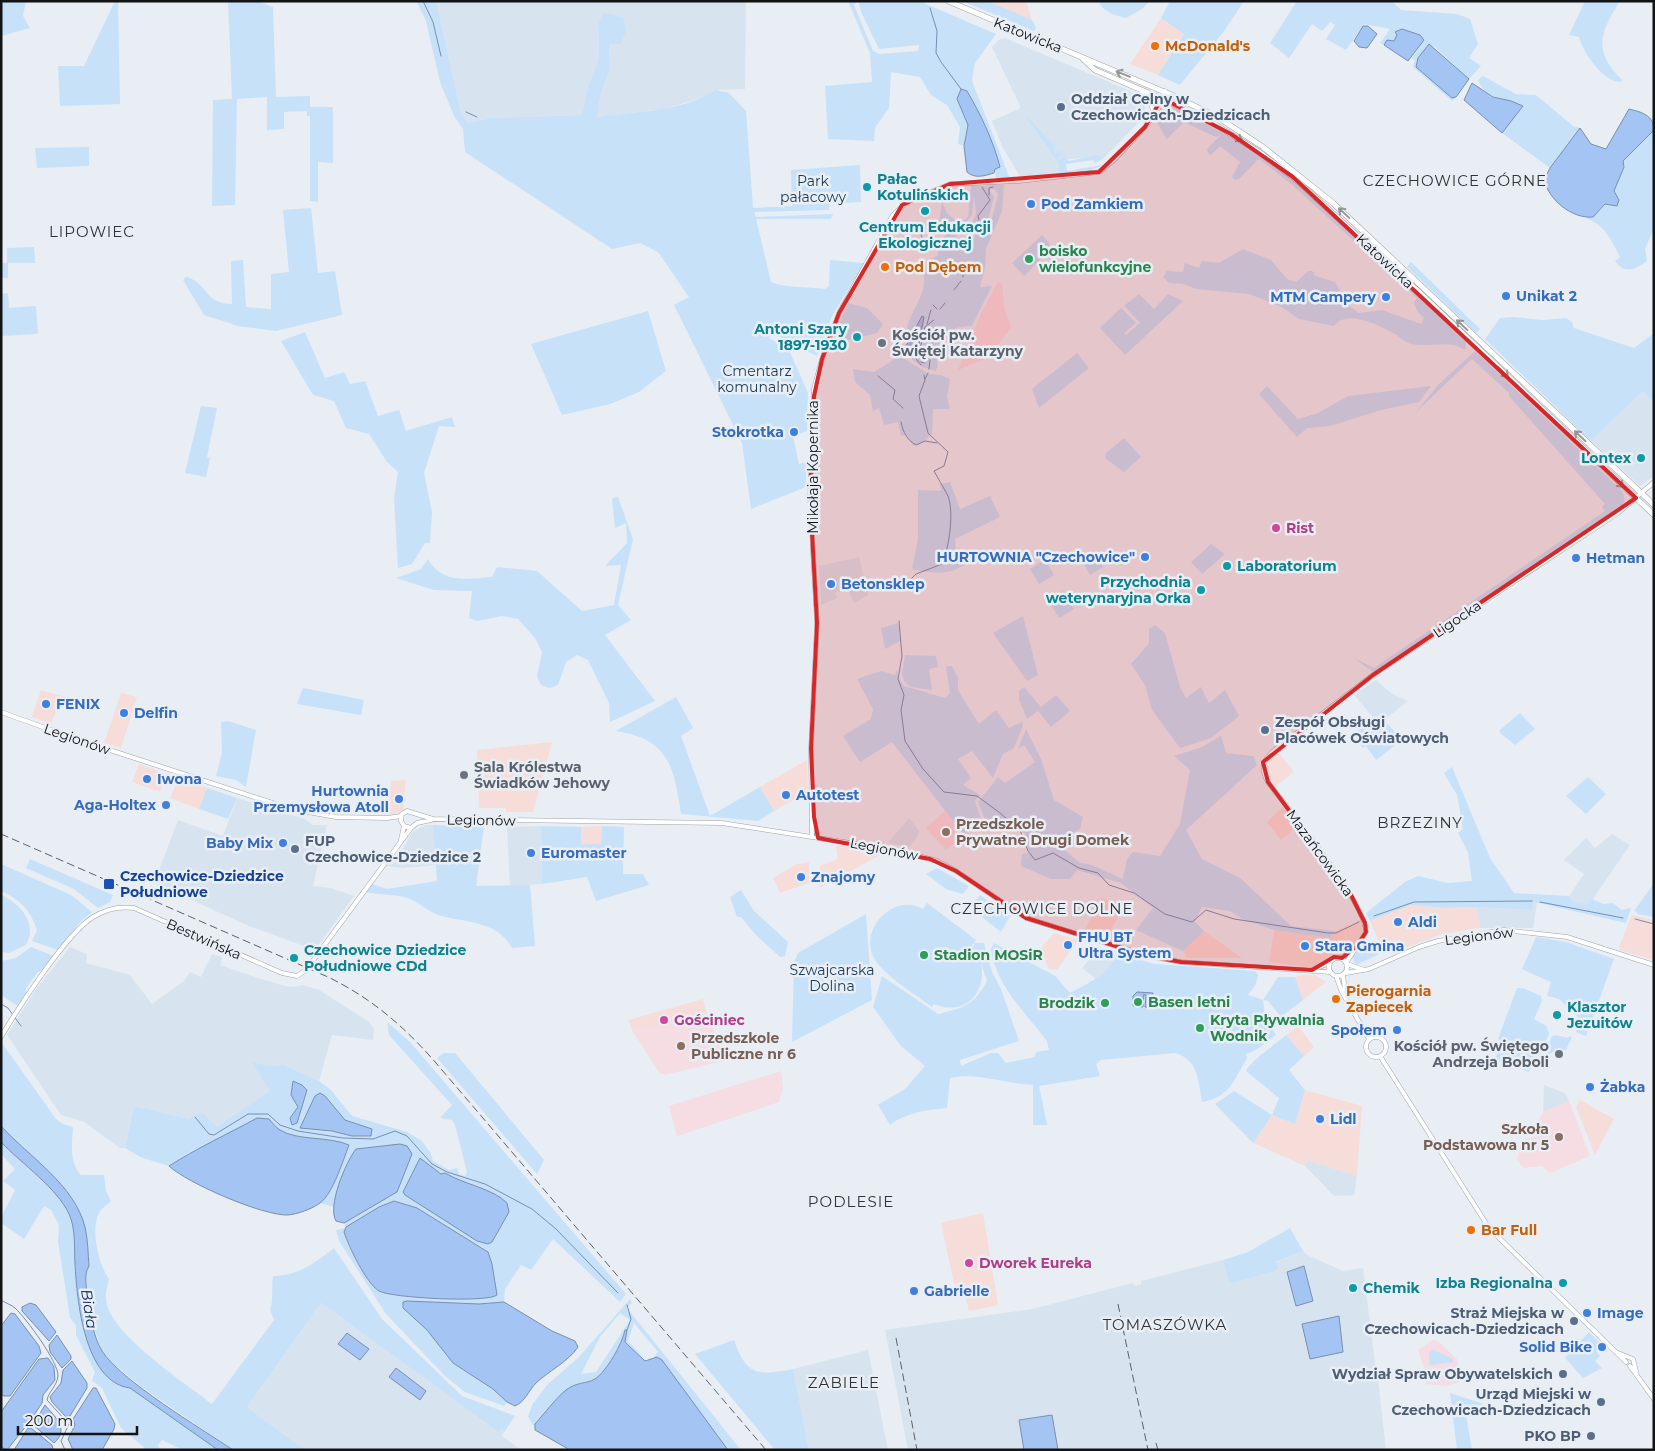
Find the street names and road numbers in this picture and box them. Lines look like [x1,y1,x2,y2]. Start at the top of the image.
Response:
street label: Katowicka [991,13,1065,57]
street label: Katowicka [1352,230,1418,292]
street label: Mikołaja Kopernika [804,400,822,534]
street label: Ligocka [1429,596,1485,642]
street label: Legionów [41,719,113,759]
street label: Mazańcowicka [1282,806,1358,900]
street label: Legionów [446,810,516,830]
street label: Legionów [848,834,920,865]
street label: Bestwińska [164,914,244,964]
street label: Legionów [1444,923,1515,949]

